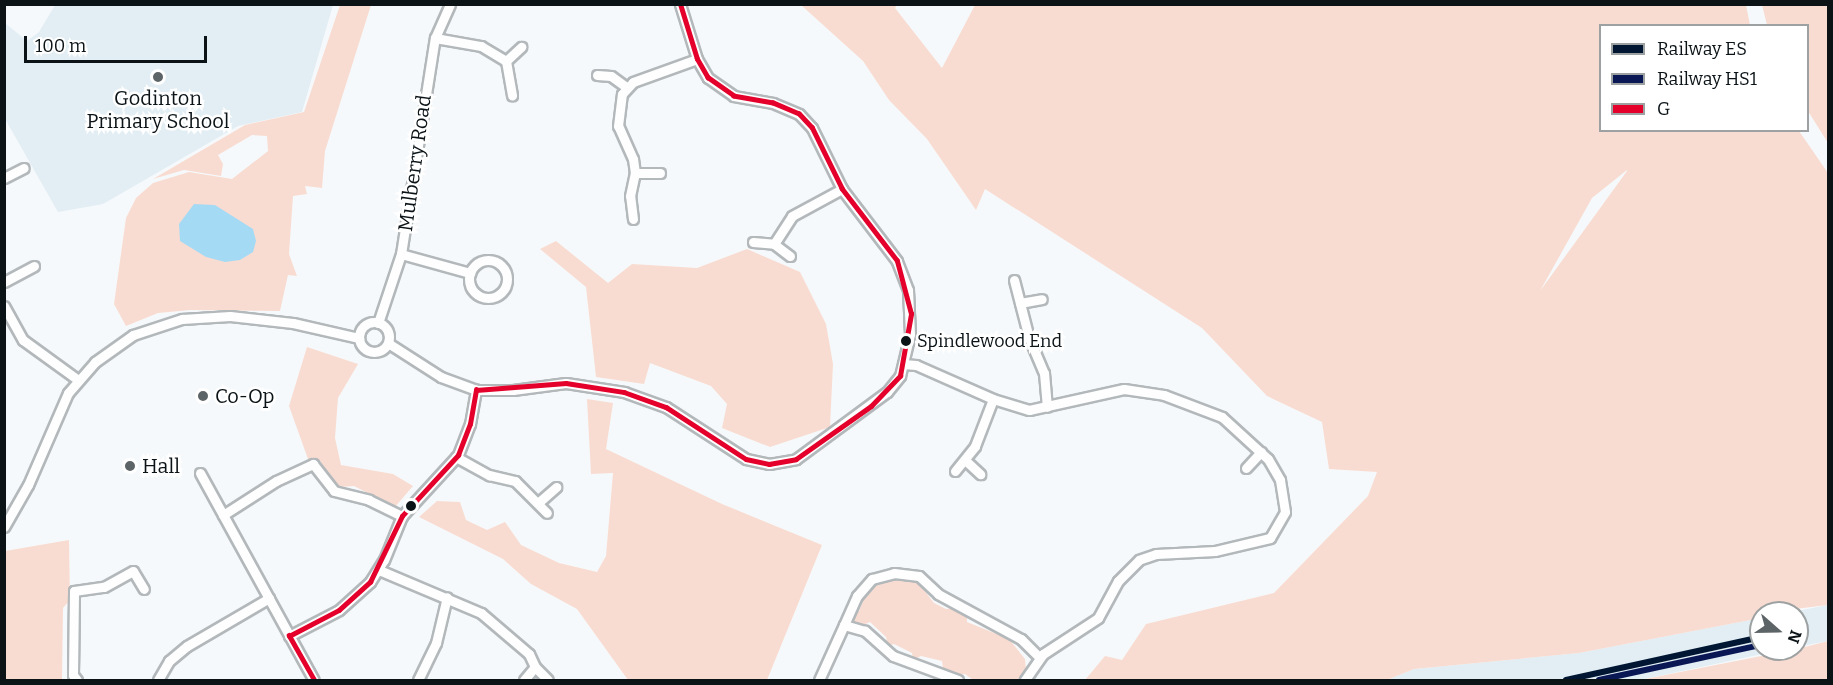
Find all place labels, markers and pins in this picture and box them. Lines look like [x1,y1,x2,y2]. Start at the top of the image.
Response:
marker: Godinton Primary School [151,70,165,84]
place label: Godinton Primary School [87,86,229,133]
place label: Spindlewood End [917,330,1062,352]
marker: Spindlewood End [900,335,912,347]
place label: Co-Op [215,384,274,408]
marker: Co-Op [196,389,210,403]
place label: Hall [142,454,180,478]
marker: Hall [123,459,137,473]
unlabelled marker [405,500,417,512]

